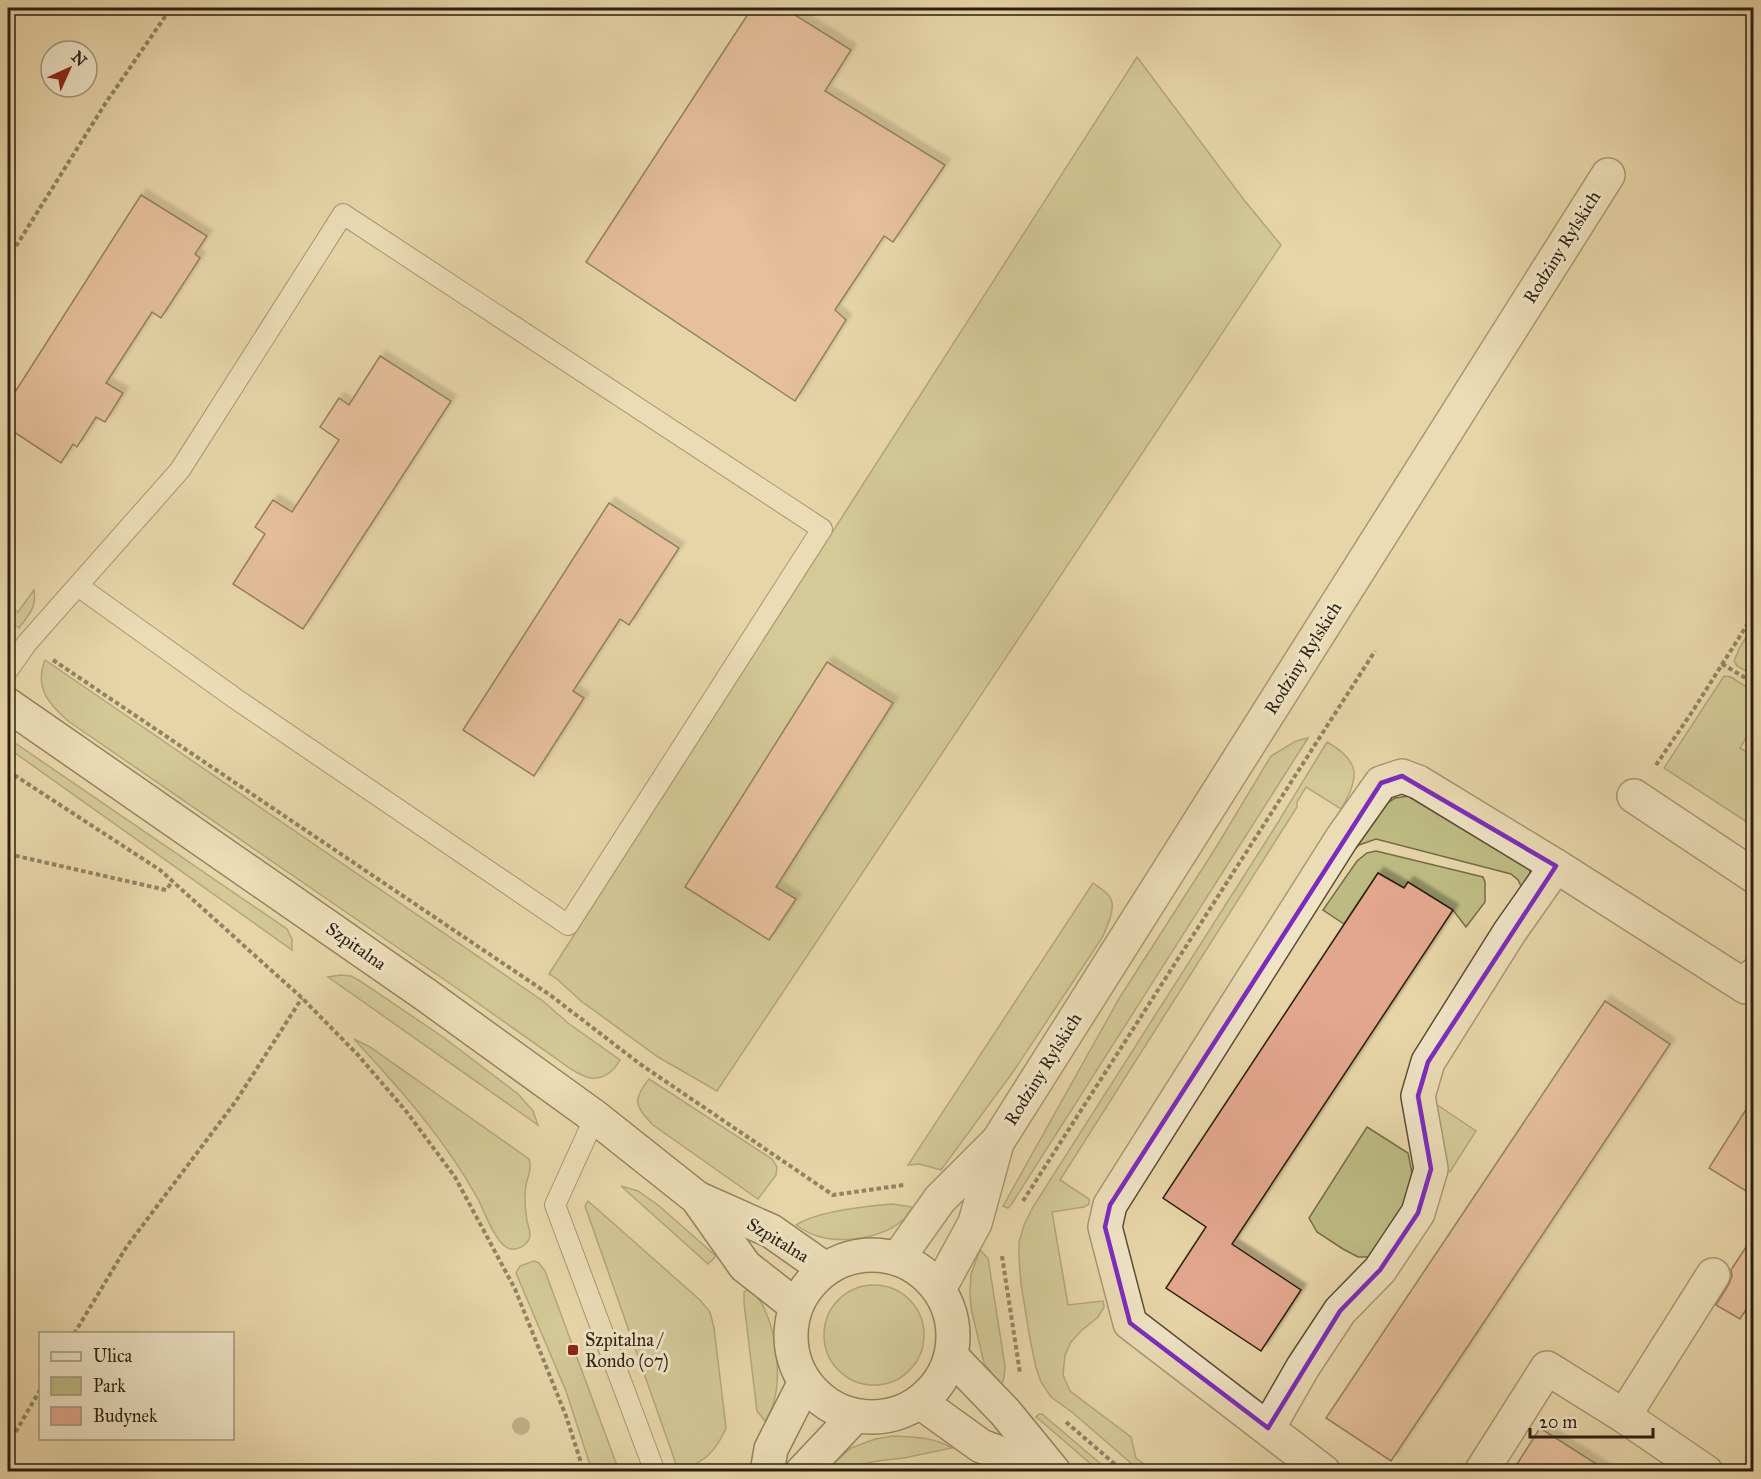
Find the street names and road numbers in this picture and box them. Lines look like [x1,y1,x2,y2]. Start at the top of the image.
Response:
street label: Rodziny Rylskich [1519,187,1605,307]
street label: Rodziny Rylskich [1260,598,1346,718]
street label: Szpitalna [322,917,391,975]
street label: Rodziny Rylskich [1000,1009,1086,1129]
street label: Szpitalna [743,1213,813,1267]

